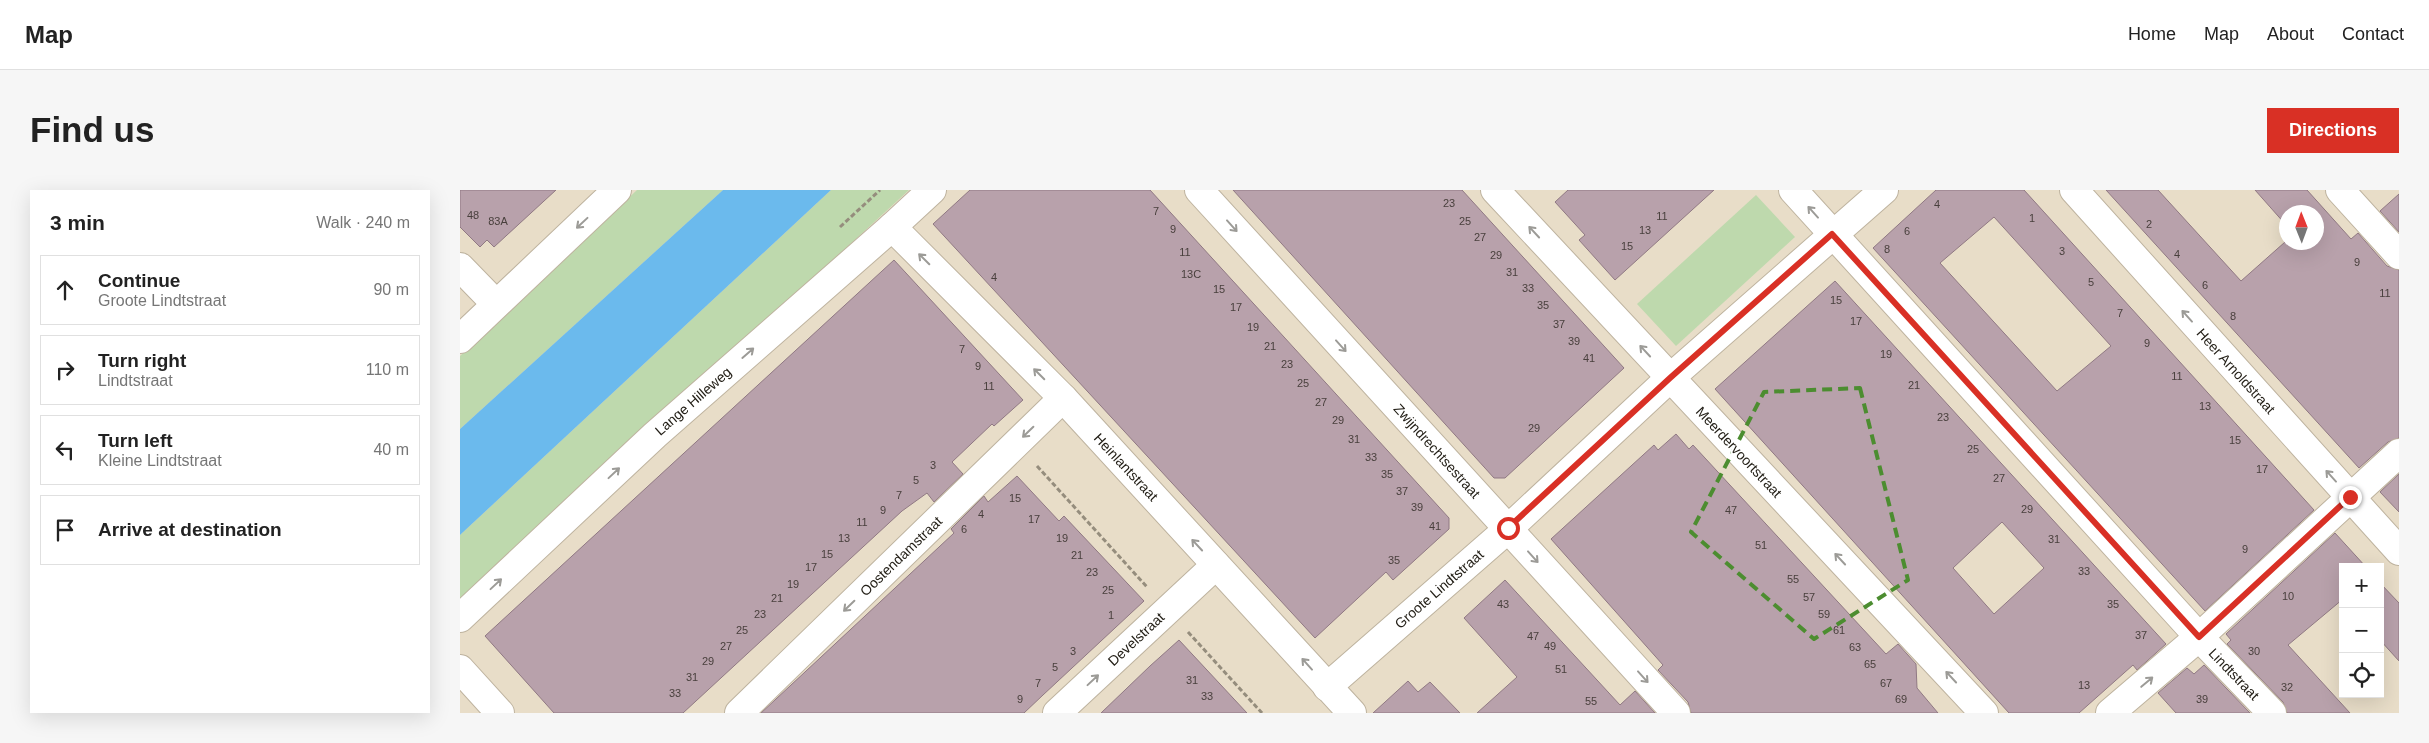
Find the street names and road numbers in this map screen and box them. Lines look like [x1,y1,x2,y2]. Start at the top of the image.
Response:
street label: Heer Arnoldstraat [2194,325,2278,417]
street label: Lange Hilleweg [652,364,734,438]
street label: Zwijndrechtsestraat [1390,401,1484,502]
street label: Meerdervoortstraat [1693,403,1785,501]
street label: Heinlantstraat [1091,430,1161,504]
street label: Oostendamstraat [857,513,945,599]
street label: Groote Lindtstraat [1391,546,1487,632]
street label: Develstraat [1105,609,1167,669]
street label: Lindtstraat [2206,645,2263,703]

